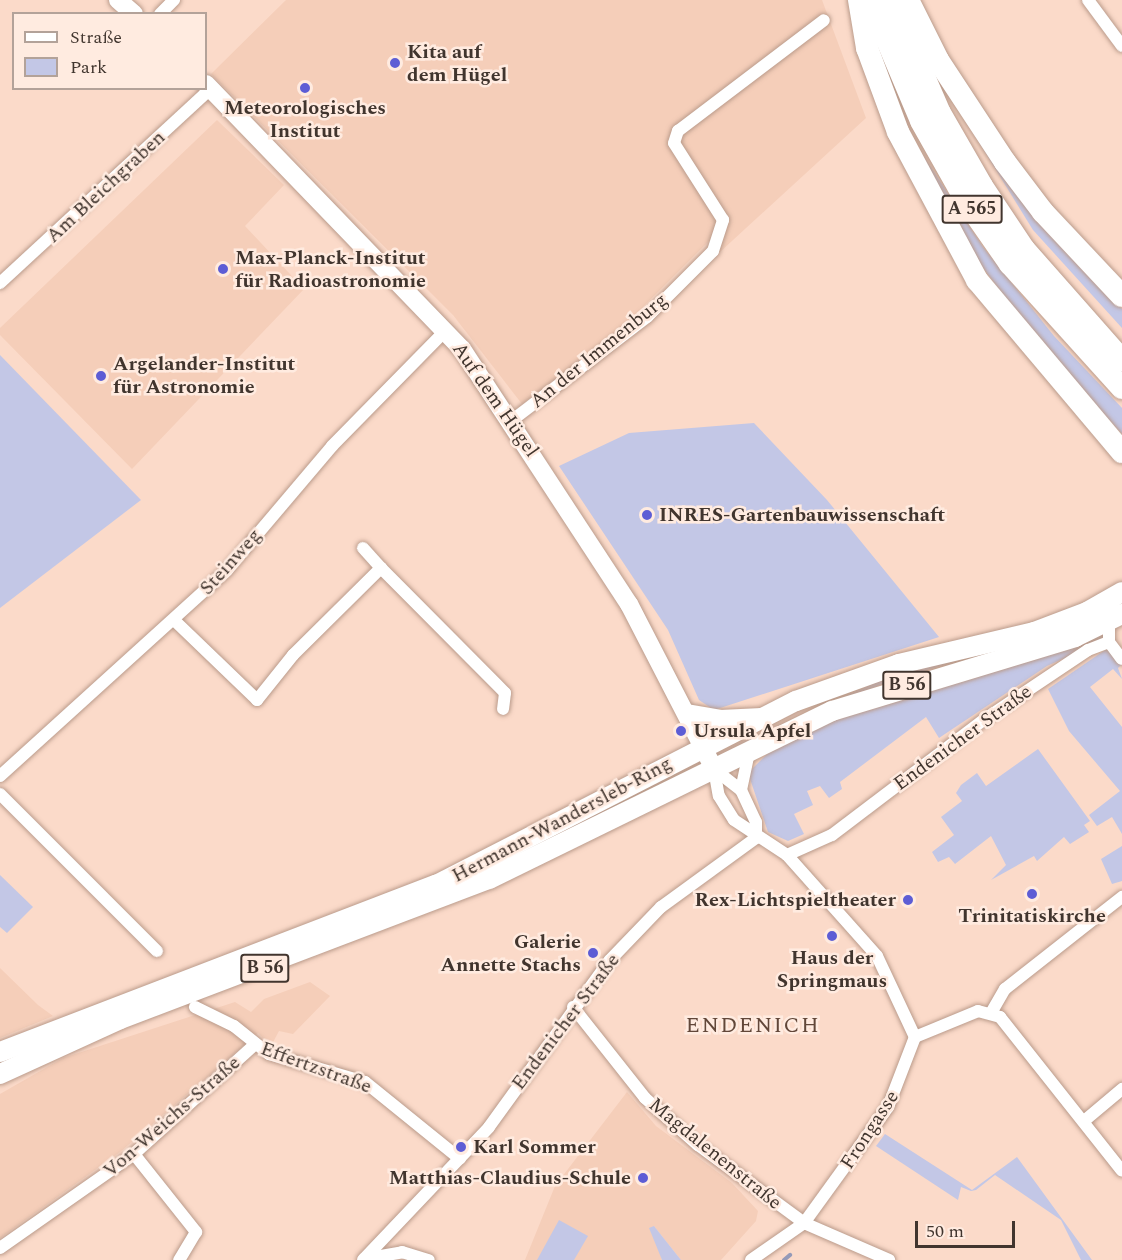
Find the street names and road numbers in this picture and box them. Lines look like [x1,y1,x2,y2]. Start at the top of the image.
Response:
street label: Am Bleichgraben [41,126,171,248]
road number: A 565 [940,194,1004,224]
street label: An der Immenburg [525,288,673,414]
street label: Auf dem Hügel [447,338,543,462]
street label: Steinweg [195,524,267,600]
road number: B 56 [882,670,932,700]
street label: Endenicher Straße [889,680,1037,796]
street label: Hermann-Wandersleb-Ring [448,752,676,888]
street label: Endenicher Straße [507,949,625,1095]
road number: B 56 [240,953,290,983]
street label: Effertzstraße [257,1037,375,1099]
street label: Von-Weichs-Straße [99,1051,245,1183]
street label: Frongasse [836,1086,904,1174]
street label: Magdalenenstraße [644,1093,786,1215]

